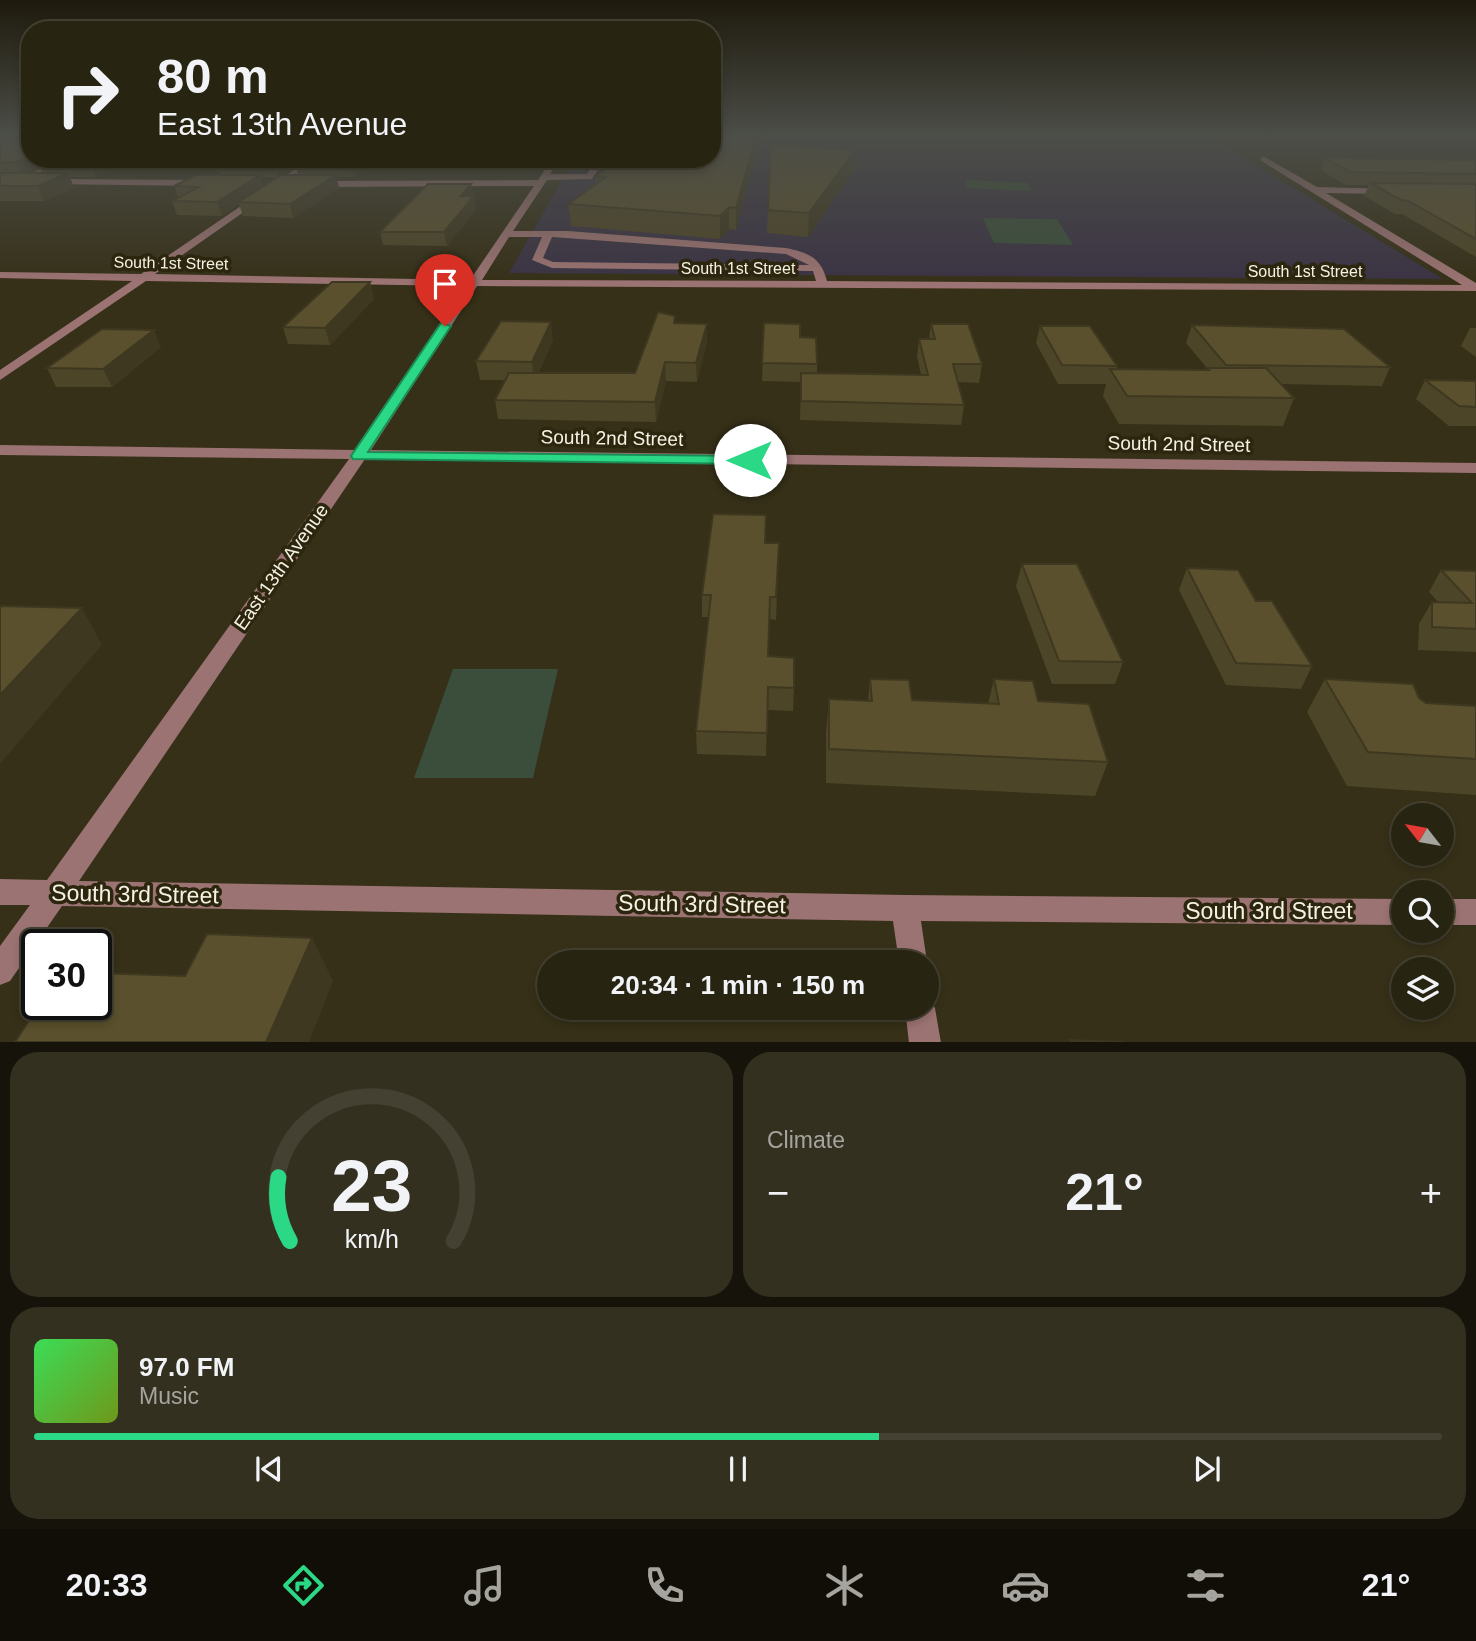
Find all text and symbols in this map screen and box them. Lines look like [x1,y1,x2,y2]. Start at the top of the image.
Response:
icon: right [42,49,133,140]
text: 80 m [157,49,269,103]
text: East 13th Avenue [157,106,407,142]
street label: South 1st Street [113,254,229,273]
pin [415,254,475,326]
street label: South 1st Street [681,260,796,277]
street label: South 1st Street [1248,263,1363,280]
icon: arrive [426,265,464,303]
position arrow [713,423,787,497]
street label: South 2nd Street [541,426,684,450]
street label: South 2nd Street [1108,432,1251,456]
street label: East 13th Avenue [230,500,332,634]
north arrow [1391,803,1454,866]
map controls [1391,803,1454,1020]
street label: South 3rd Street [51,880,220,908]
button: search [1391,880,1454,943]
street label: South 3rd Street [618,890,787,918]
street label: South 3rd Street [1185,898,1353,924]
speed limit sign: 30 [21,929,112,1020]
button: layers [1391,957,1454,1020]
text: 20:34 · 1 min · 150 m [611,970,865,1000]
text: Climate [767,1127,845,1153]
text: 23 [331,1145,412,1226]
text: 21° [1065,1163,1144,1221]
text: − [767,1172,789,1214]
text: + [1420,1172,1442,1214]
text: km/h [344,1224,399,1252]
text: 97.0 FM [139,1352,234,1382]
text: Music [139,1383,199,1409]
icon: previous [250,1450,288,1488]
icon: pause [719,1450,757,1488]
icon: next [1188,1450,1226,1488]
icon: directions [279,1561,328,1610]
icon: music [460,1561,509,1610]
icon: phone [640,1561,689,1610]
icon: climate [820,1561,869,1610]
icon: car [1001,1561,1050,1610]
icon: filters [1181,1561,1230,1610]
text: 20:33 [66,1567,148,1603]
text: 21° [1362,1567,1410,1603]

